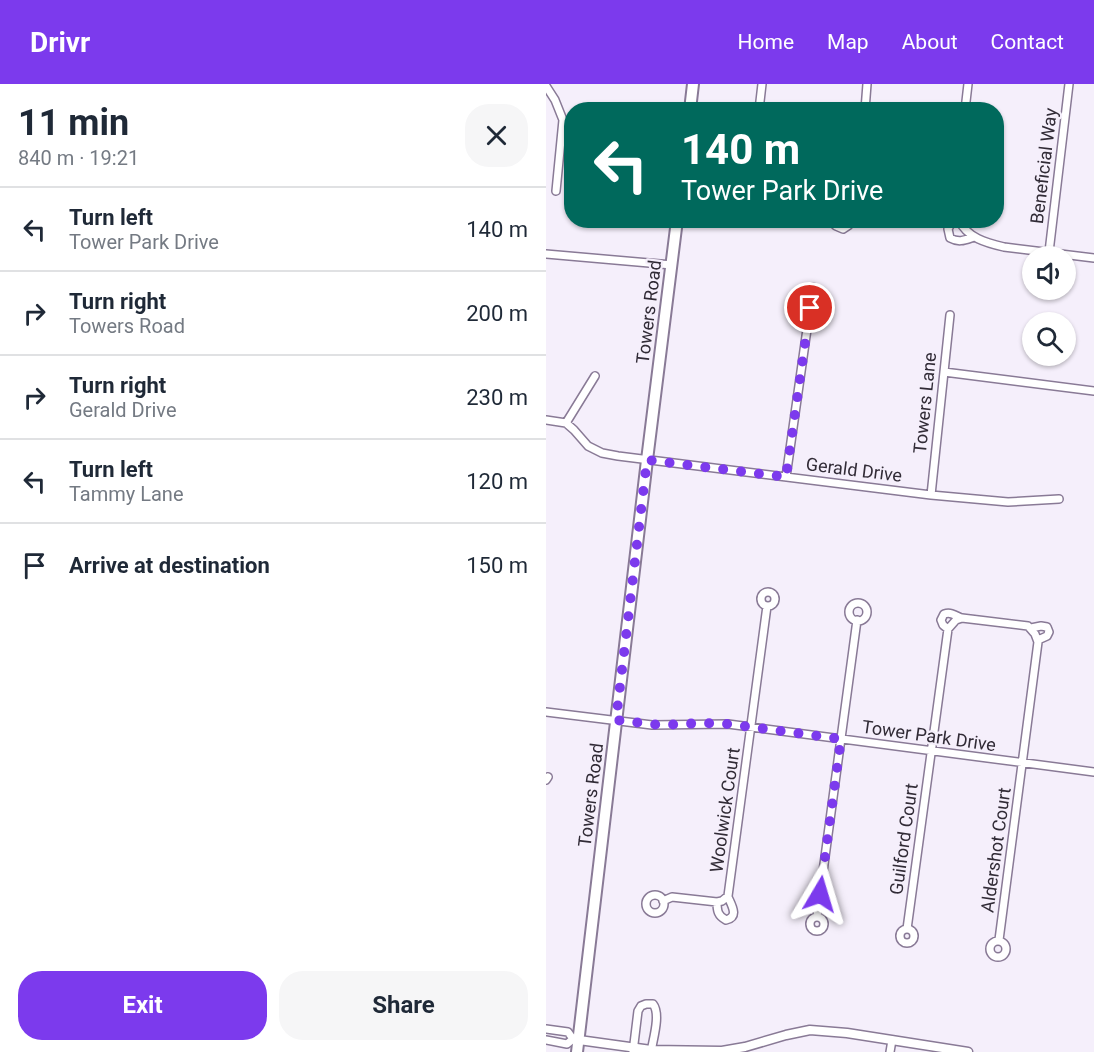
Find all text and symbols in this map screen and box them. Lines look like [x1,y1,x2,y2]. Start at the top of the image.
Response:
text: Drivr [30,26,90,59]
text: Home [738,30,794,54]
text: Map [827,30,869,54]
text: About [902,30,958,54]
text: Contact [991,30,1064,54]
text: 11 min [18,102,129,144]
button: close [465,104,528,167]
street label: Beneficial Way [1026,106,1061,225]
text: 140 m [681,125,800,174]
icon: left [582,126,660,204]
text: 840 m · 19:21 [18,146,139,170]
text: Tower Park Drive [681,175,883,207]
text: Turn left [69,205,153,230]
icon: left [18,213,51,246]
text: 140 m [466,217,528,242]
text: Tower Park Drive [69,230,219,254]
map controls [1022,246,1076,366]
button: sound [1022,246,1076,300]
street label: Towers Road [632,259,665,365]
pin [784,282,835,333]
text: Turn right [69,289,166,314]
icon: arrive [793,291,826,324]
icon: right [18,297,51,330]
text: 200 m [466,301,528,326]
button: search [1022,312,1076,366]
text: Towers Road [69,314,185,338]
street label: Towers Lane [909,351,940,455]
text: Turn right [69,373,166,398]
icon: right [18,381,51,414]
text: 230 m [466,385,528,410]
text: Gerald Drive [69,398,177,422]
street label: Gerald Drive [805,453,903,486]
text: Turn left [69,457,153,482]
icon: left [18,465,51,498]
text: 120 m [466,469,528,494]
text: Tammy Lane [69,482,184,506]
icon: arrive [18,549,51,582]
text: Arrive at destination [69,553,270,578]
text: 150 m [466,553,528,578]
street label: Tower Park Drive [861,716,997,755]
street label: Towers Road [574,742,607,848]
street label: Woolwick Court [705,746,744,874]
street label: Guilford Court [885,782,922,896]
street label: Aldershot Court [976,786,1015,914]
position arrow [788,862,852,926]
button: Exit [18,971,267,1040]
button: Share [279,971,528,1040]

